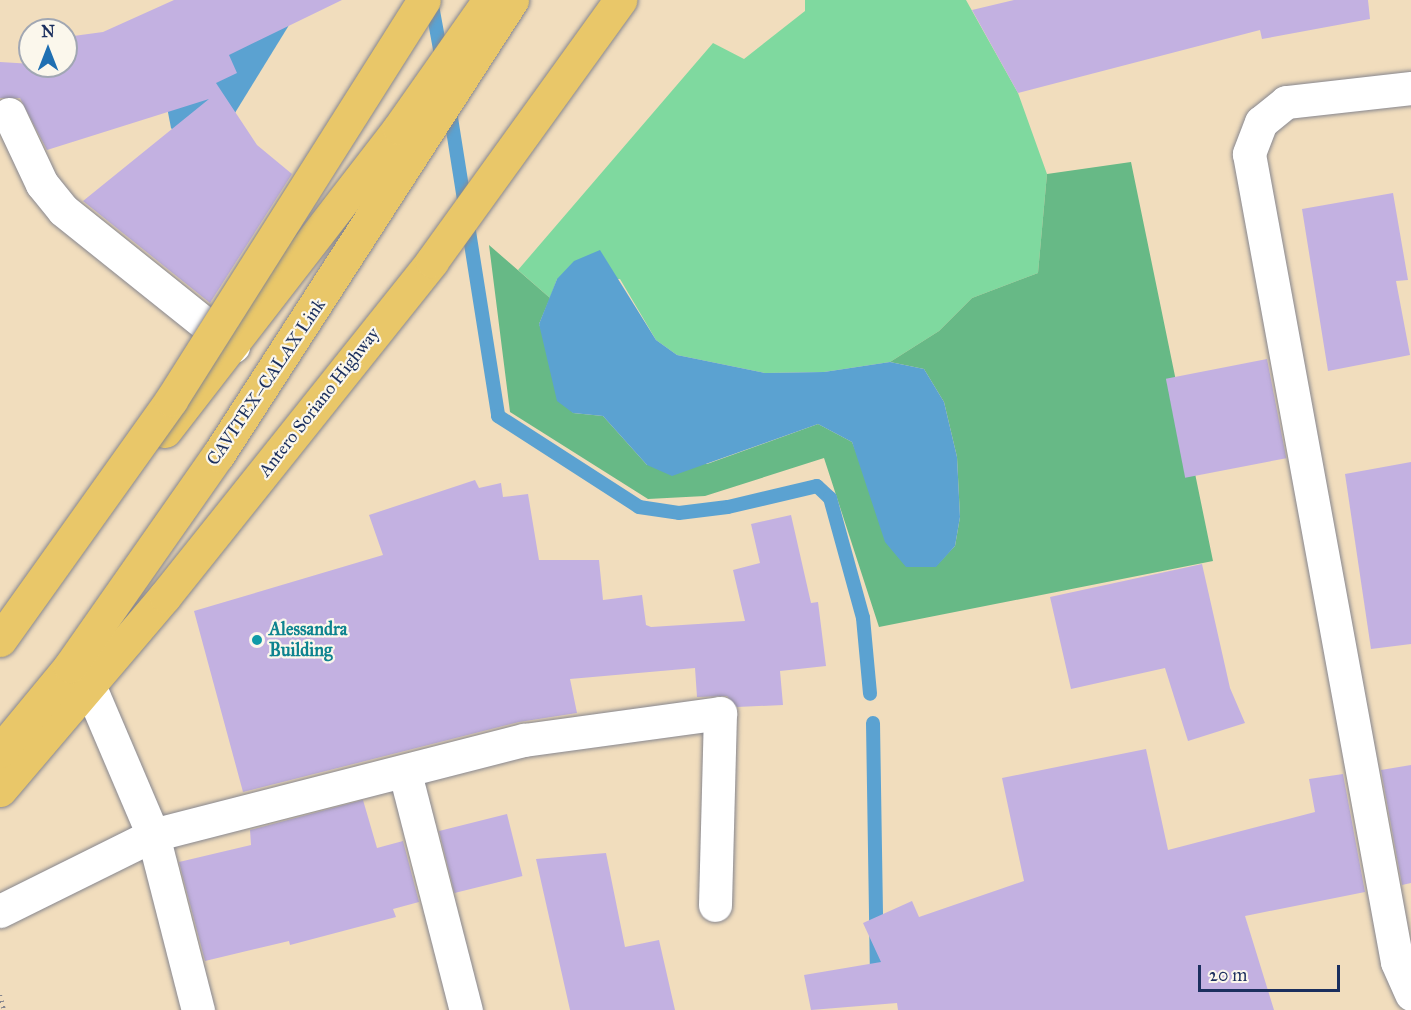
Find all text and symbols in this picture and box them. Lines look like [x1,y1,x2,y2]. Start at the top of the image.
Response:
north arrow [18,18,78,78]
text: N [41,22,55,41]
street label: CAVITEX–CALAX Link [202,295,330,469]
street label: Antero Soriano Highway [254,323,384,481]
place label: Alessandra Building [269,619,347,662]
marker: Alessandra Building [250,633,264,647]
scale bar [1201,953,1344,991]
text: 20 m [1209,964,1247,986]

